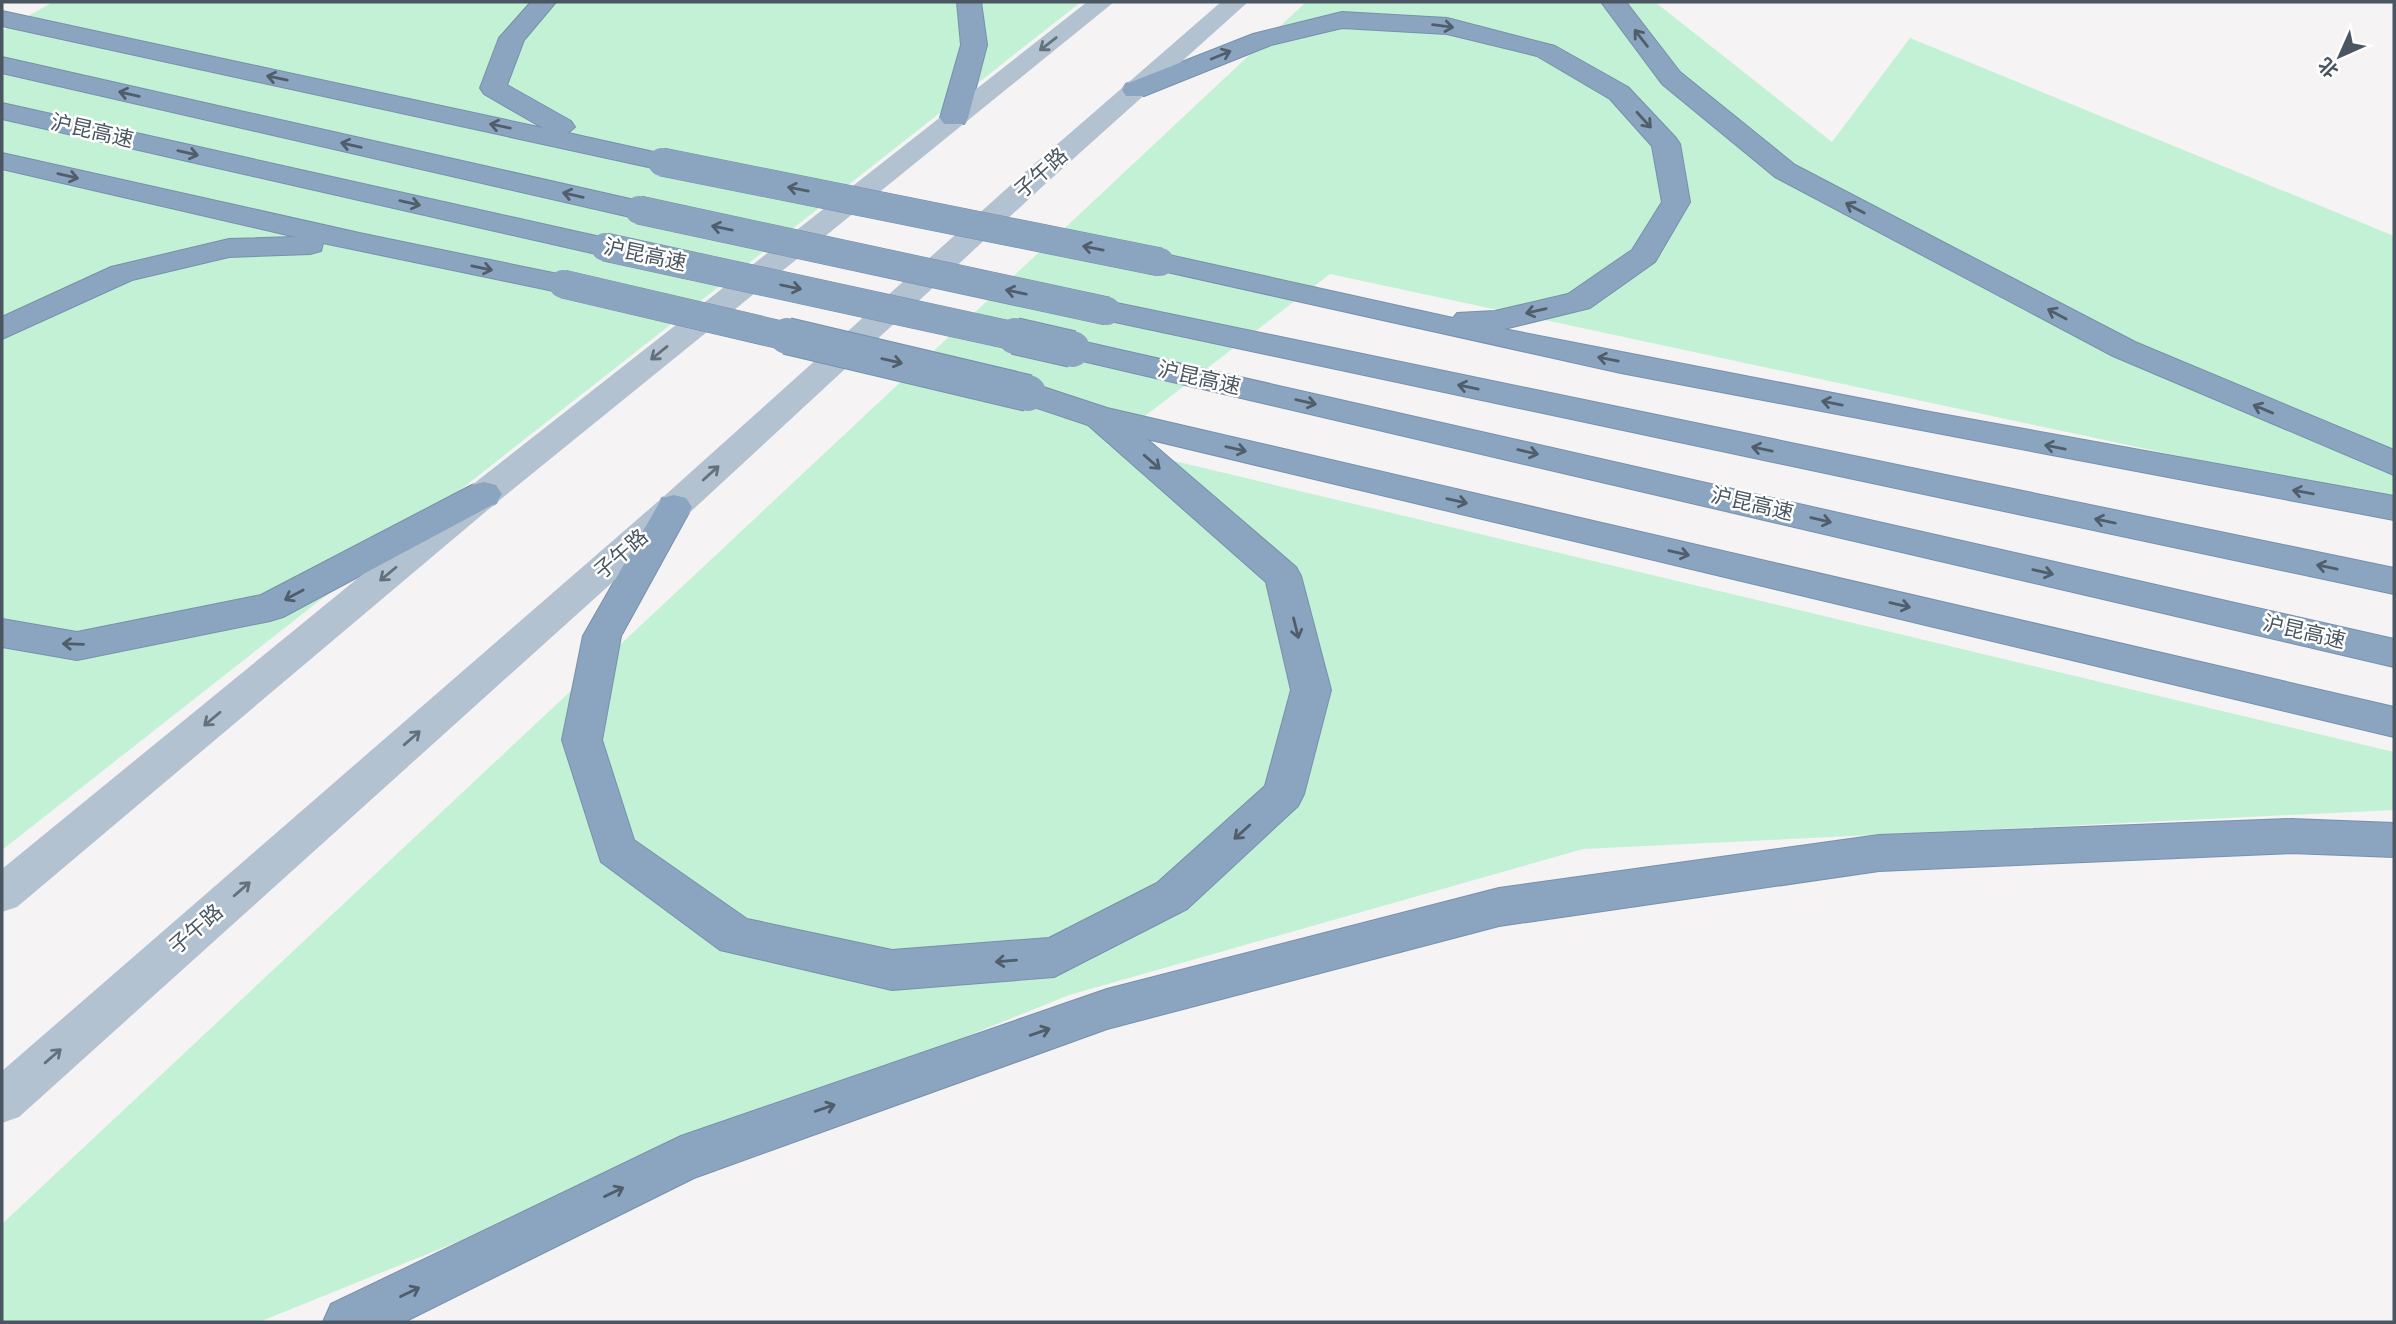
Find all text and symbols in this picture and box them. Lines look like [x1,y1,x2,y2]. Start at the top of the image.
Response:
one-way arrow [1431,20,1454,33]
north arrow [2305,21,2375,91]
one-way arrow [1633,29,1648,48]
one-way arrow [1040,36,1058,51]
one-way arrow [1210,48,1231,61]
text: 北 [2313,53,2343,83]
one-way arrow [266,71,289,84]
one-way arrow [118,87,141,101]
street label: 沪昆高速 [48,110,136,152]
one-way arrow [1636,111,1652,129]
one-way arrow [489,119,512,133]
one-way arrow [340,138,363,151]
street label: 子午路 [1010,143,1072,203]
one-way arrow [176,146,199,160]
one-way arrow [56,170,79,184]
one-way arrow [787,182,810,196]
one-way arrow [562,188,584,201]
one-way arrow [398,196,421,210]
one-way arrow [1846,200,1866,214]
one-way arrow [711,221,734,235]
street label: 沪昆高速 [601,235,689,275]
one-way arrow [1082,241,1105,255]
one-way arrow [470,261,493,275]
one-way arrow [780,282,802,295]
one-way arrow [1005,284,1028,298]
one-way arrow [1525,305,1548,318]
one-way arrow [2047,306,2068,320]
one-way arrow [651,346,669,361]
one-way arrow [1597,352,1620,366]
one-way arrow [880,355,903,369]
street label: 沪昆高速 [1155,357,1243,399]
one-way arrow [1457,379,1480,393]
one-way arrow [1294,396,1317,409]
one-way arrow [1821,396,1844,409]
one-way arrow [2253,402,2275,415]
one-way arrow [2044,439,2067,453]
one-way arrow [1751,441,1774,455]
one-way arrow [1224,443,1247,456]
one-way arrow [1516,446,1539,460]
one-way arrow [1142,454,1160,470]
one-way arrow [702,465,719,482]
street label: 沪昆高速 [1708,483,1796,525]
one-way arrow [2292,485,2315,498]
one-way arrow [1445,495,1468,508]
one-way arrow [2094,513,2117,527]
one-way arrow [1810,514,1832,527]
street label: 子午路 [589,524,653,584]
one-way arrow [1667,547,1690,560]
one-way arrow [2316,560,2339,574]
one-way arrow [2031,565,2054,579]
one-way arrow [379,566,397,582]
one-way arrow [284,588,304,602]
one-way arrow [1888,599,1911,613]
street label: 沪昆高速 [2260,611,2348,653]
one-way arrow [1290,616,1303,639]
one-way arrow [62,637,85,650]
one-way arrow [204,711,222,727]
one-way arrow [403,730,421,746]
one-way arrow [1234,823,1251,840]
one-way arrow [233,881,251,897]
street label: 子午路 [164,899,228,959]
one-way arrow [995,955,1017,968]
one-way arrow [1028,1025,1050,1038]
one-way arrow [44,1047,61,1064]
one-way arrow [814,1101,836,1113]
one-way arrow [603,1185,624,1199]
one-way arrow [399,1285,420,1299]

